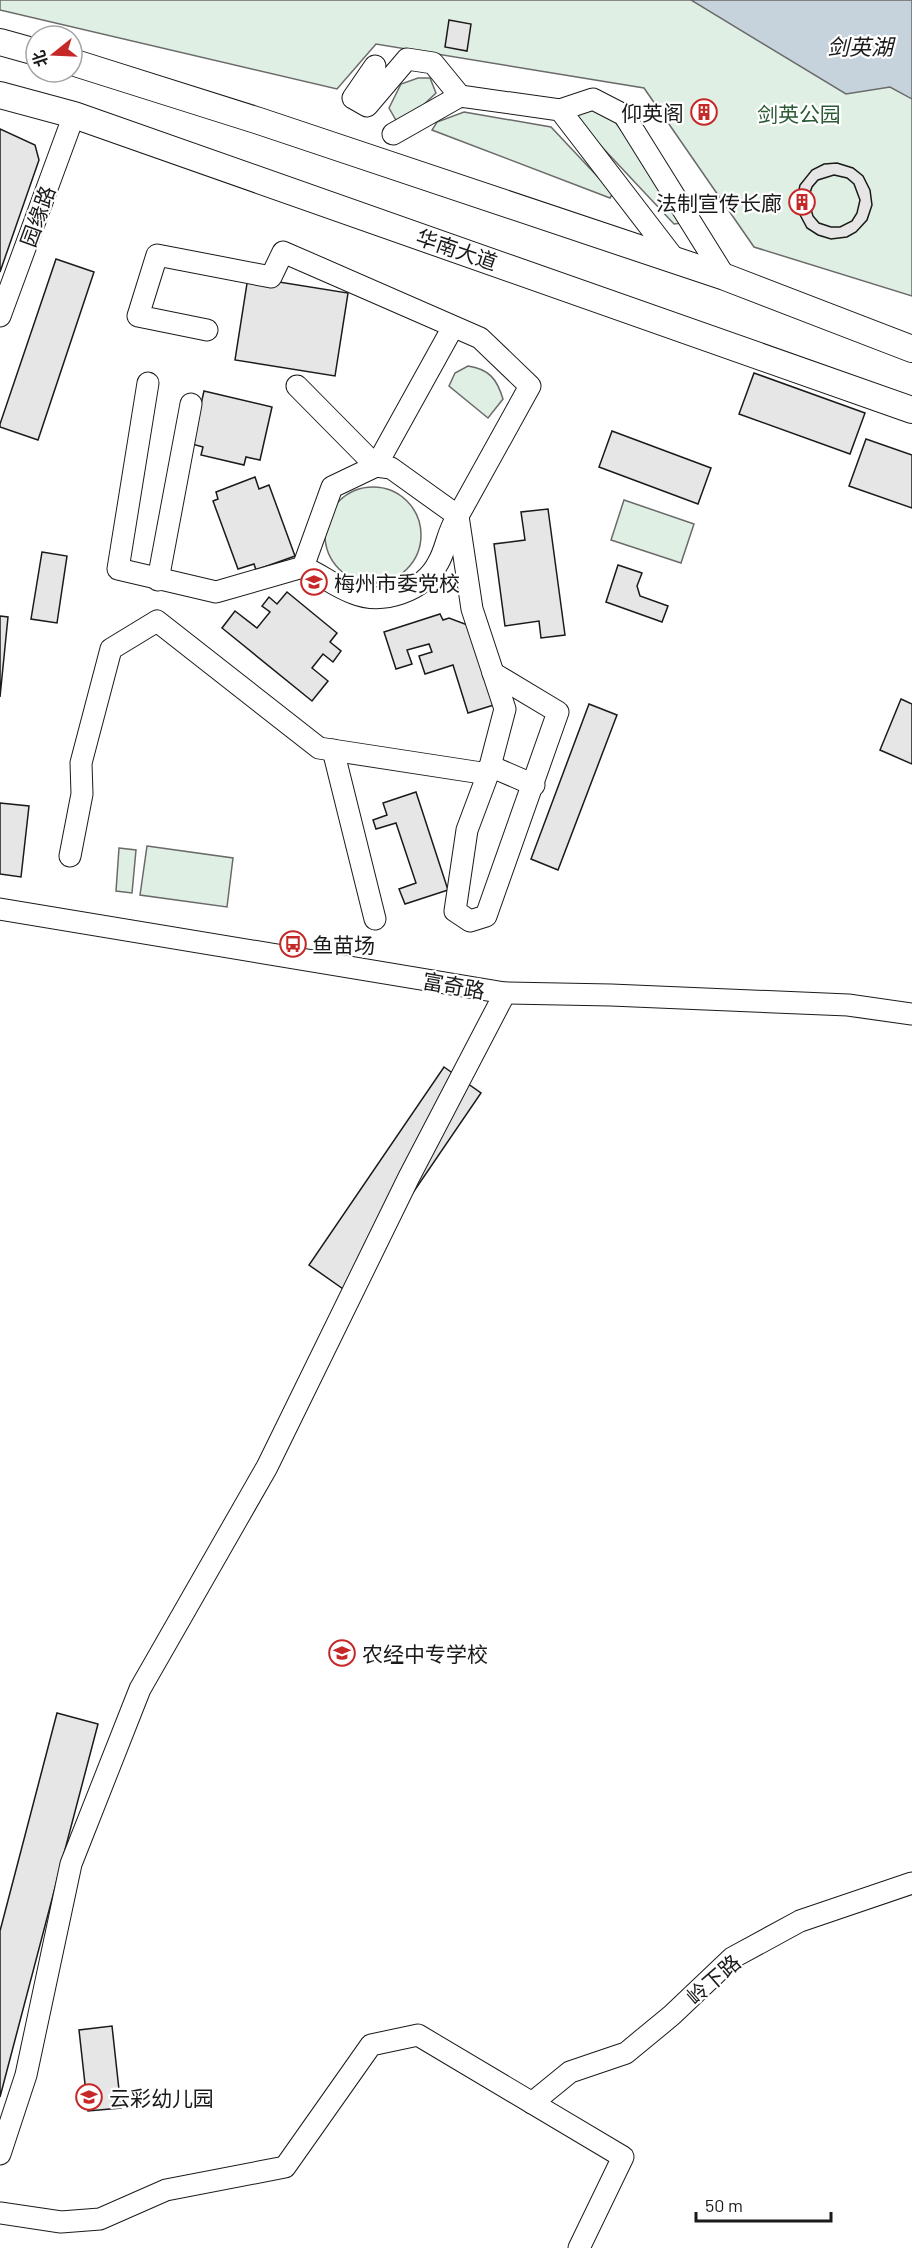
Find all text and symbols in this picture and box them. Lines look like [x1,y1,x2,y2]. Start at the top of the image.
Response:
north arrow [24,24,84,84]
water label: 剑英湖 [827,33,896,59]
text: 北 [28,48,51,69]
building icon: 仰英阁 [689,97,719,127]
place label: 仰英阁 [621,100,684,125]
park label: 剑英公园 [757,101,841,126]
street label: 园缘路 [14,182,60,250]
building icon: 法制宣传长廊 [787,187,817,217]
place label: 法制宣传长廊 [656,190,782,215]
street label: 华南大道 [413,224,501,274]
school or university icon: 梅州市委党校 [299,567,329,597]
place label: 梅州市委党校 [334,570,460,595]
bus stop icon: 鱼苗场 [278,929,308,959]
place label: 鱼苗场 [312,932,375,957]
street label: 富奇路 [421,967,487,1003]
school or university icon: 农经中专学校 [327,1638,357,1668]
place label: 农经中专学校 [362,1641,488,1666]
street label: 岭下路 [681,1949,745,2009]
school or university icon: 云彩幼儿园 [74,2082,104,2112]
place label: 云彩幼儿园 [109,2085,214,2110]
scale bar [696,2185,831,2223]
text: 50 m [705,2194,743,2216]

